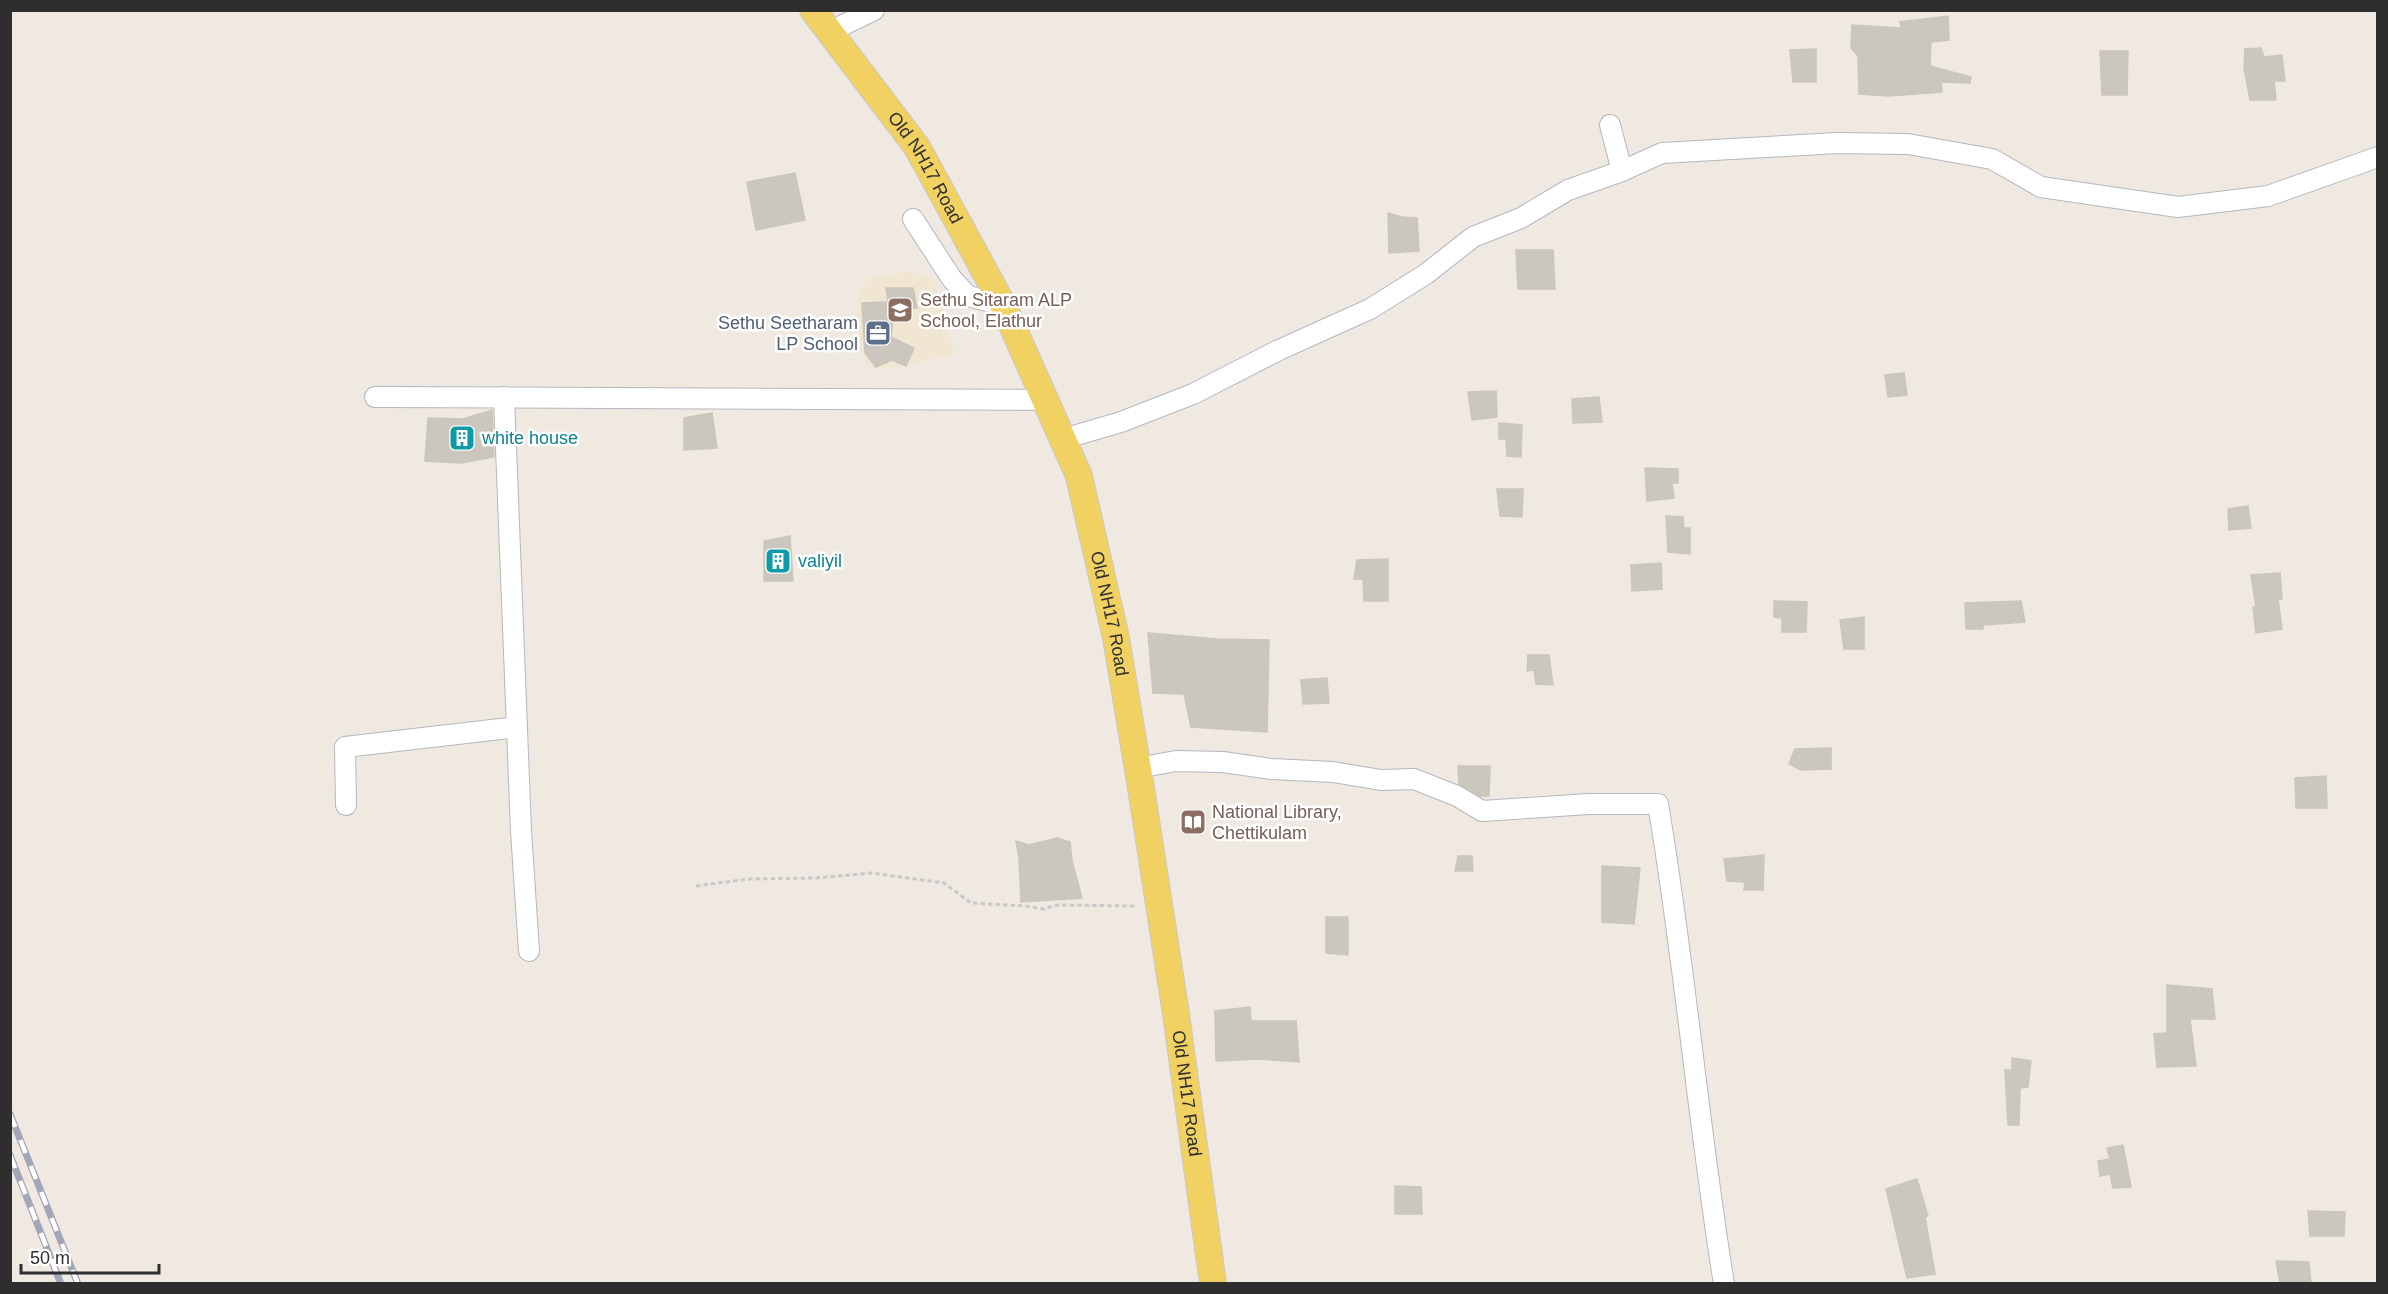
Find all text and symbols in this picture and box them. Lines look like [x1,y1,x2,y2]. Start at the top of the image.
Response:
street label: Old NH17 Road [884,108,967,227]
place label: Sethu Sitaram ALP School, Elathur [920,290,1072,331]
school or university icon: Sethu Sitaram ALP School, Elathur [885,295,915,325]
place label: Sethu Seetharam LP School [718,313,858,354]
office icon: Sethu Seetharam LP School [863,318,893,348]
building icon: white house [447,423,477,453]
place label: white house [481,428,578,448]
building icon: valiyil [763,546,793,576]
street label: Old NH17 Road [1086,549,1132,678]
place label: valiyil [798,551,842,571]
place label: National Library, Chettikulam [1212,802,1342,843]
library icon: National Library, Chettikulam [1178,807,1208,837]
street label: Old NH17 Road [1168,1029,1205,1158]
scale bar [21,1237,159,1275]
text: 50 m [30,1248,70,1268]

